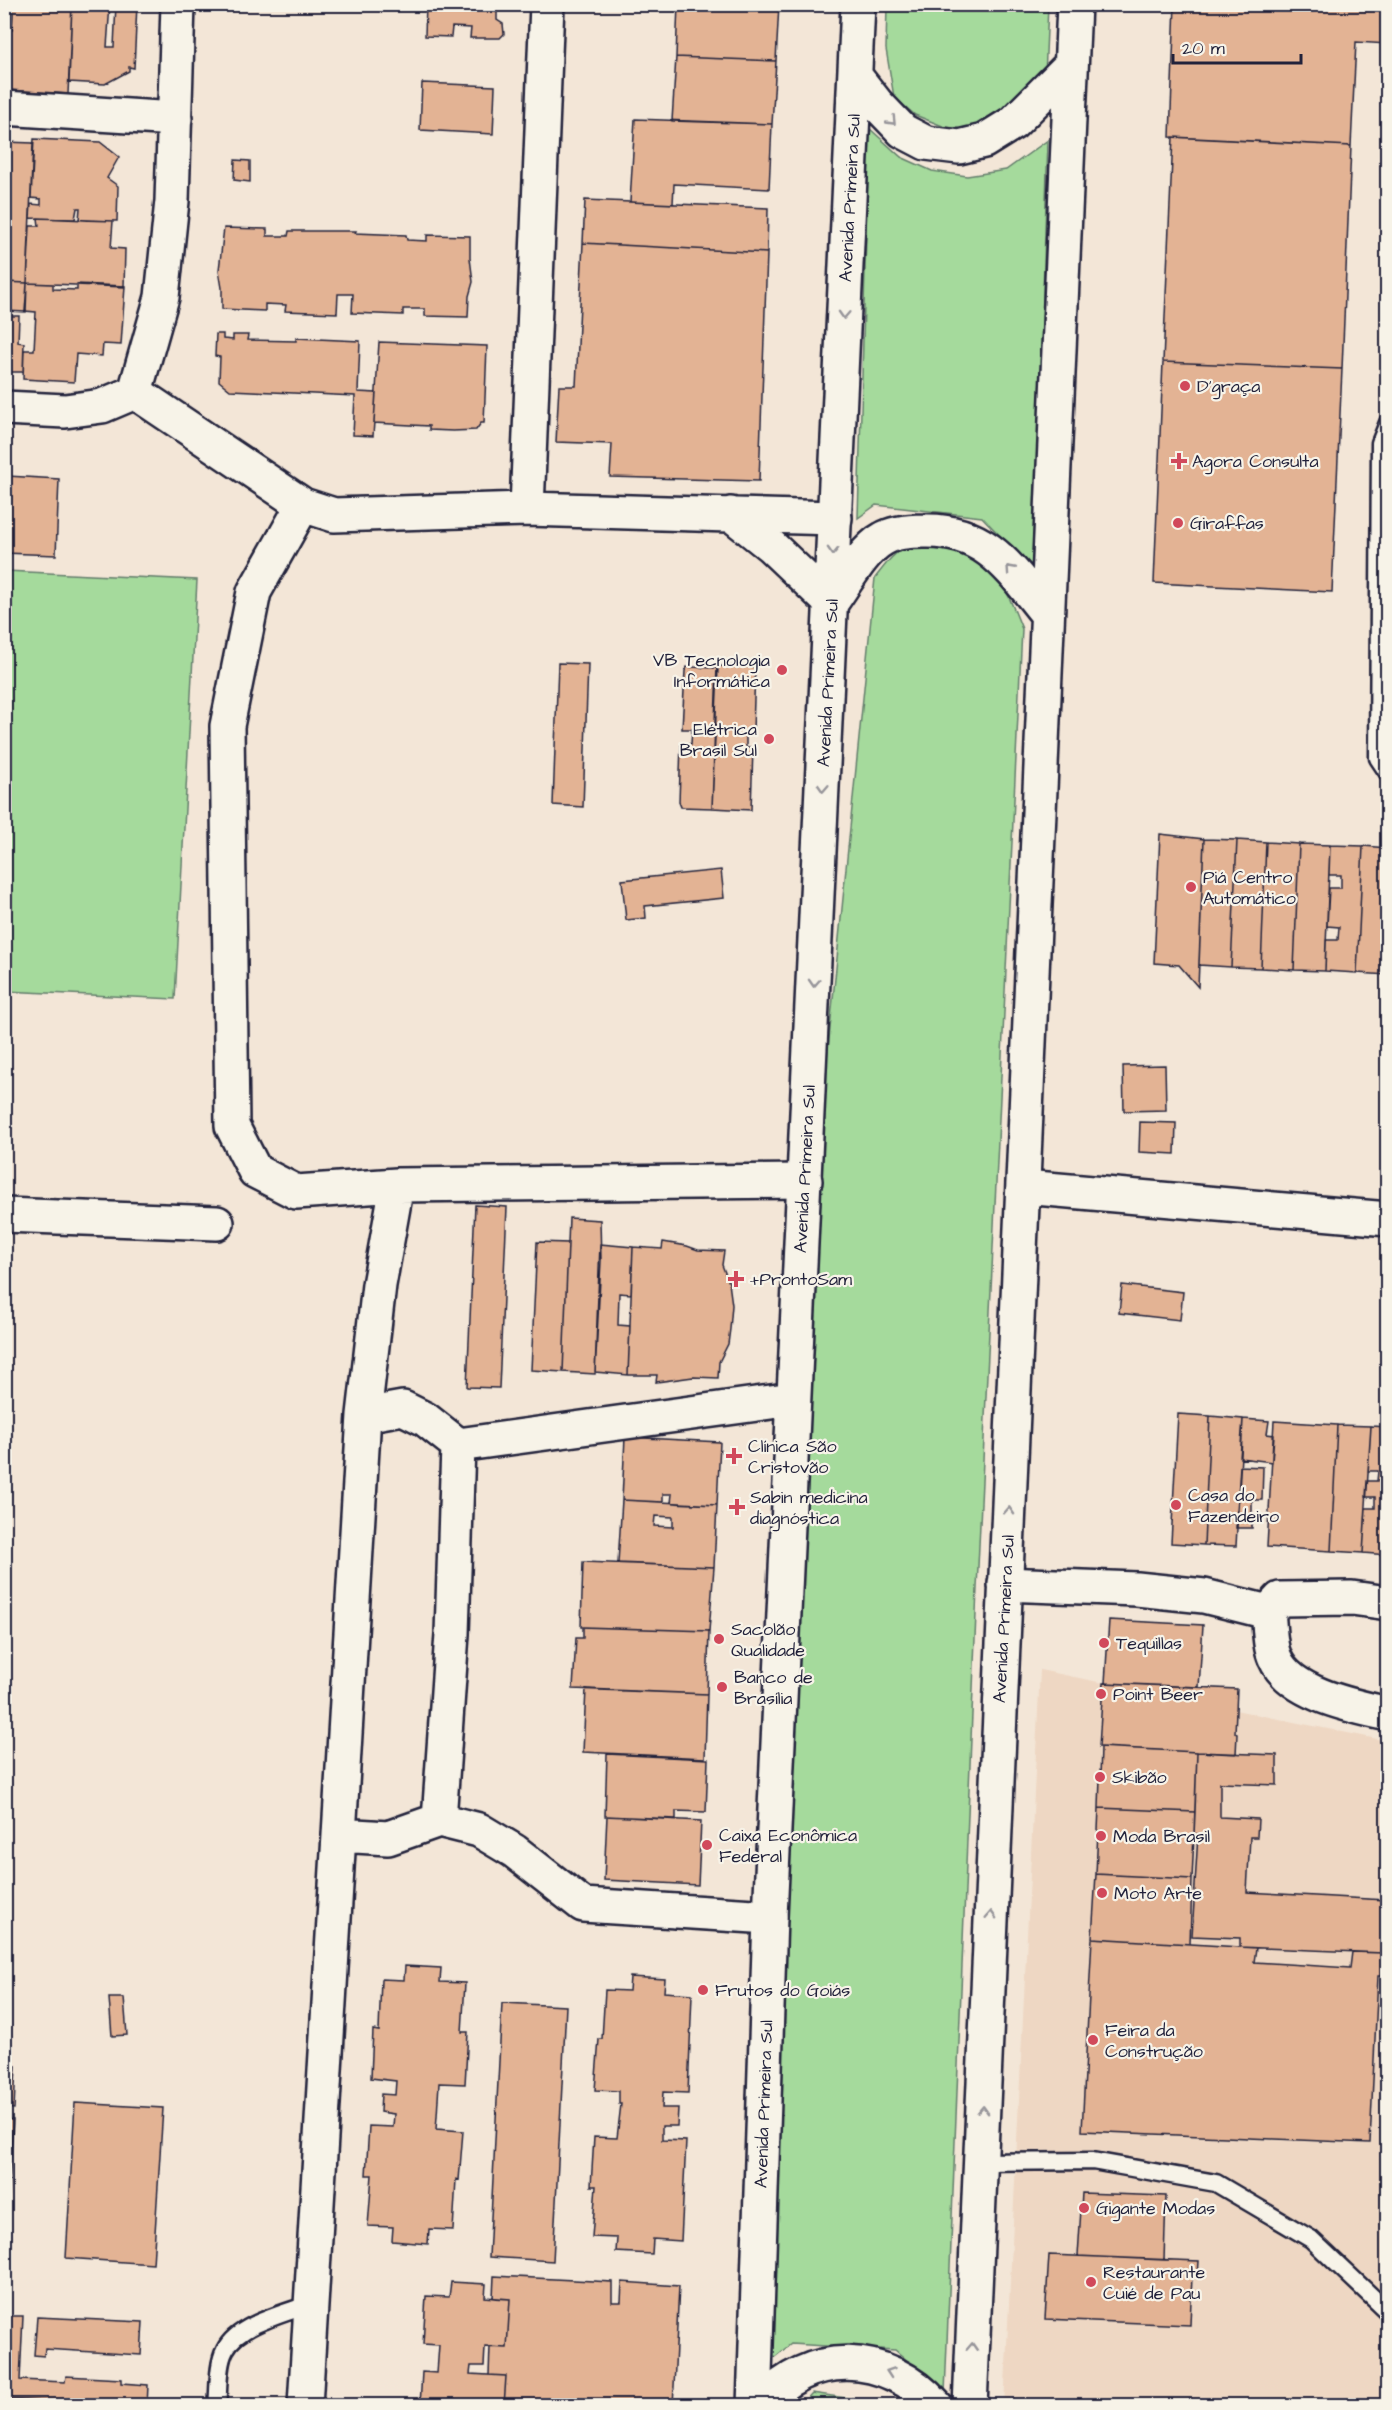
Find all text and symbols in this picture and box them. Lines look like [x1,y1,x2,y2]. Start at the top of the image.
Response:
scale bar [1173,27,1300,65]
text: 20 m [1182,36,1225,61]
street label: Avenida Primeira Sul [833,113,867,283]
one-way arrow [885,113,896,124]
one-way arrow [838,310,851,319]
place label: D'graça [1197,374,1261,400]
marker: D'graça [1178,379,1192,393]
place label: Agora Consulta [1192,449,1319,475]
marker: Agora Consulta [1170,452,1188,470]
place label: Giraffas [1190,511,1264,536]
marker: Giraffas [1171,516,1185,530]
one-way arrow [827,547,840,556]
one-way arrow [1006,565,1017,576]
street label: Avenida Primeira Sul [811,598,845,768]
place label: VB Tecnologia Informática [653,648,770,694]
marker: VB Tecnologia Informática [775,663,789,677]
place label: Elétrica Brasil Sul [680,717,757,763]
marker: Elétrica Brasil Sul [762,732,776,746]
one-way arrow [816,784,829,793]
place label: Piá Centro Automático [1203,865,1296,911]
marker: Piá Centro Automático [1184,880,1198,894]
one-way arrow [807,979,820,988]
street label: Avenida Primeira Sul [788,1084,822,1254]
place label: +ProntoSam [750,1267,852,1292]
marker: +ProntoSam [727,1270,745,1288]
place label: Clínica São Cristovão [748,1434,837,1480]
marker: Clínica São Cristovão [725,1447,743,1465]
place label: Casa do Fazendeiro [1188,1483,1279,1529]
place label: Sabin medicina diagnóstica [750,1485,868,1532]
marker: Sabin medicina diagnóstica [728,1498,746,1516]
marker: Casa do Fazendeiro [1169,1498,1183,1512]
one-way arrow [1002,1506,1015,1515]
street label: Avenida Primeira Sul [987,1534,1021,1704]
place label: Sacolão Qualidade [731,1617,805,1663]
place label: Tequillas [1116,1631,1182,1656]
marker: Sacolão Qualidade [712,1632,726,1646]
marker: Tequillas [1097,1636,1111,1650]
place label: Banco de Brasília [734,1665,813,1711]
marker: Banco de Brasília [715,1680,729,1694]
place label: Point Beer [1113,1682,1203,1707]
marker: Point Beer [1094,1687,1108,1701]
place label: Skibão [1112,1765,1167,1790]
marker: Skibão [1093,1770,1107,1784]
place label: Caixa Econômica Federal [719,1823,857,1869]
place label: Moda Brasil [1113,1824,1210,1849]
marker: Moda Brasil [1094,1829,1108,1843]
marker: Caixa Econômica Federal [700,1838,714,1852]
place label: Moto Arte [1114,1881,1202,1906]
marker: Moto Arte [1095,1886,1109,1900]
one-way arrow [985,1911,997,1920]
place label: Frutos do Goiás [715,1978,850,2003]
marker: Frutos do Goiás [696,1983,710,1997]
place label: Feira da Construção [1105,2018,1203,2064]
street label: Avenida Primeira Sul [749,2019,779,2189]
marker: Feira da Construção [1086,2033,1100,2047]
one-way arrow [976,2106,989,2115]
place label: Gigante Modas [1096,2196,1215,2222]
marker: Gigante Modas [1077,2201,1091,2215]
place label: Restaurante Cuié de Pau [1103,2260,1206,2306]
marker: Restaurante Cuié de Pau [1084,2275,1098,2289]
one-way arrow [966,2343,979,2352]
one-way arrow [885,2366,895,2379]

